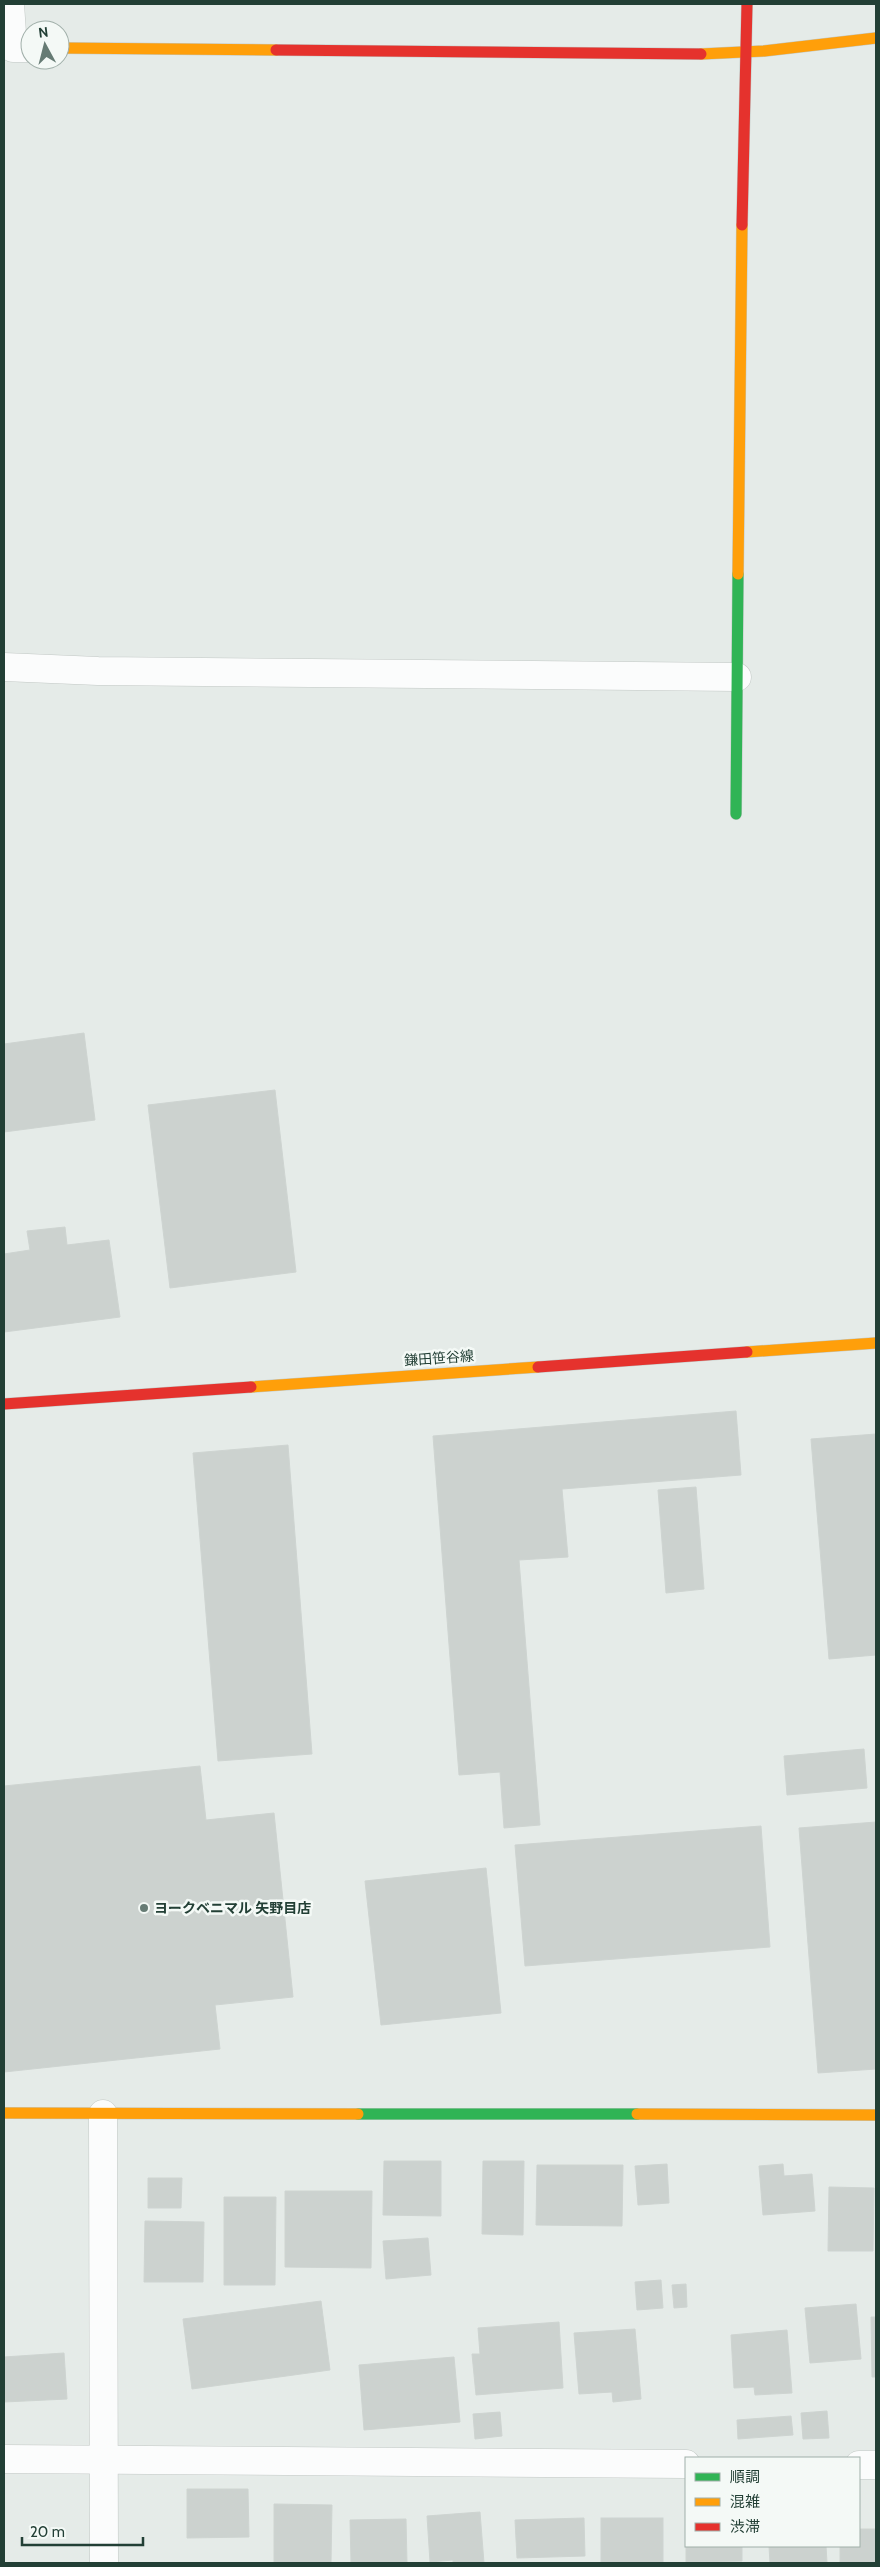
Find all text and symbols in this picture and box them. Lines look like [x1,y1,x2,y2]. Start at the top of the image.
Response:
north arrow [20,20,70,70]
text: N [37,23,49,42]
street label: 鎌田笹谷線 [403,1347,475,1369]
place label: ヨークベニマル 矢野目店 [154,1899,311,1917]
marker: ヨークベニマル 矢野目店 [138,1902,150,1914]
legend [685,2457,860,2547]
text: 順調 [730,2468,760,2486]
text: 混雑 [730,2493,760,2511]
scale bar [22,2514,144,2546]
text: 渋滞 [730,2518,760,2536]
text: 20 m [30,2523,65,2541]

